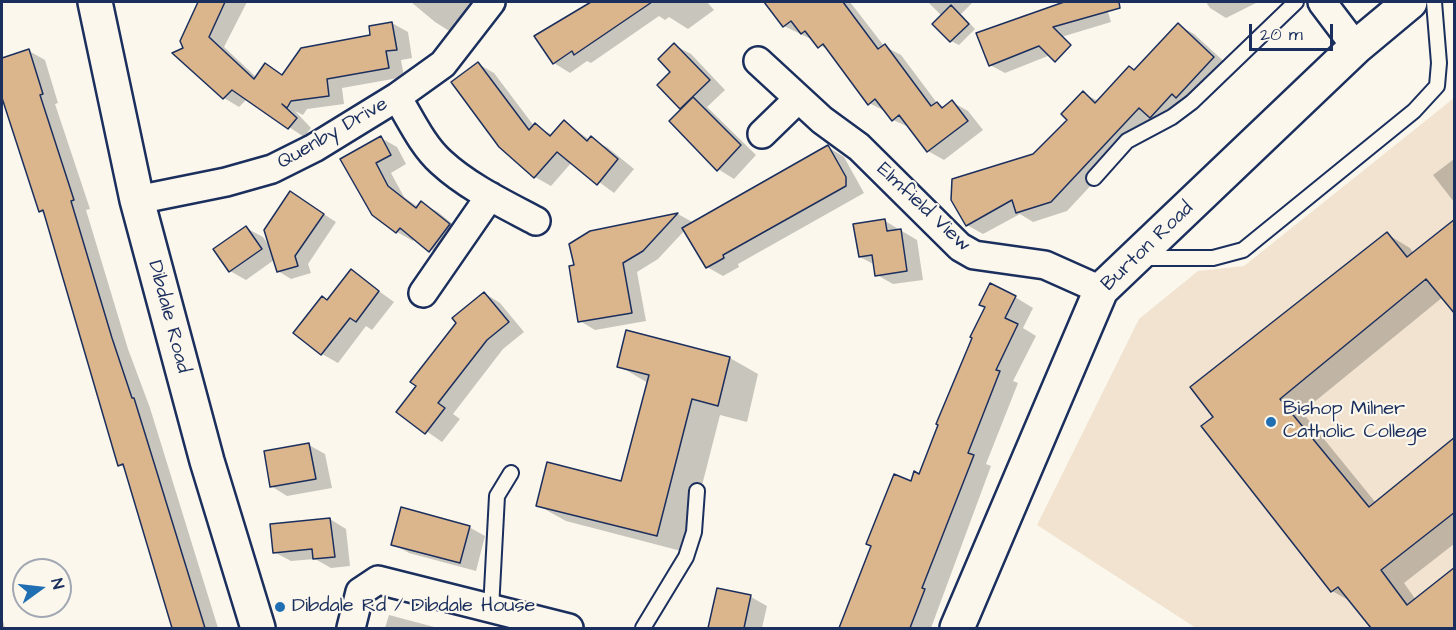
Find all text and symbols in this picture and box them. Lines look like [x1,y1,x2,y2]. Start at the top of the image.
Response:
scale bar [1252,12,1336,50]
text: 20 m [1260,22,1303,47]
street label: Quenby Drive [273,93,393,175]
street label: Elmfield View [871,158,975,258]
street label: Burton Road [1097,197,1199,297]
street label: Dibdale Road [141,258,195,376]
place label: Bishop Milner Catholic College [1283,398,1427,445]
marker: Bishop Milner Catholic College [1264,415,1278,429]
north arrow [12,558,72,618]
text: N [46,576,69,592]
place label: Dibdale Rd / Dibdale House [292,595,535,619]
marker: Dibdale Rd / Dibdale House [273,600,287,614]

